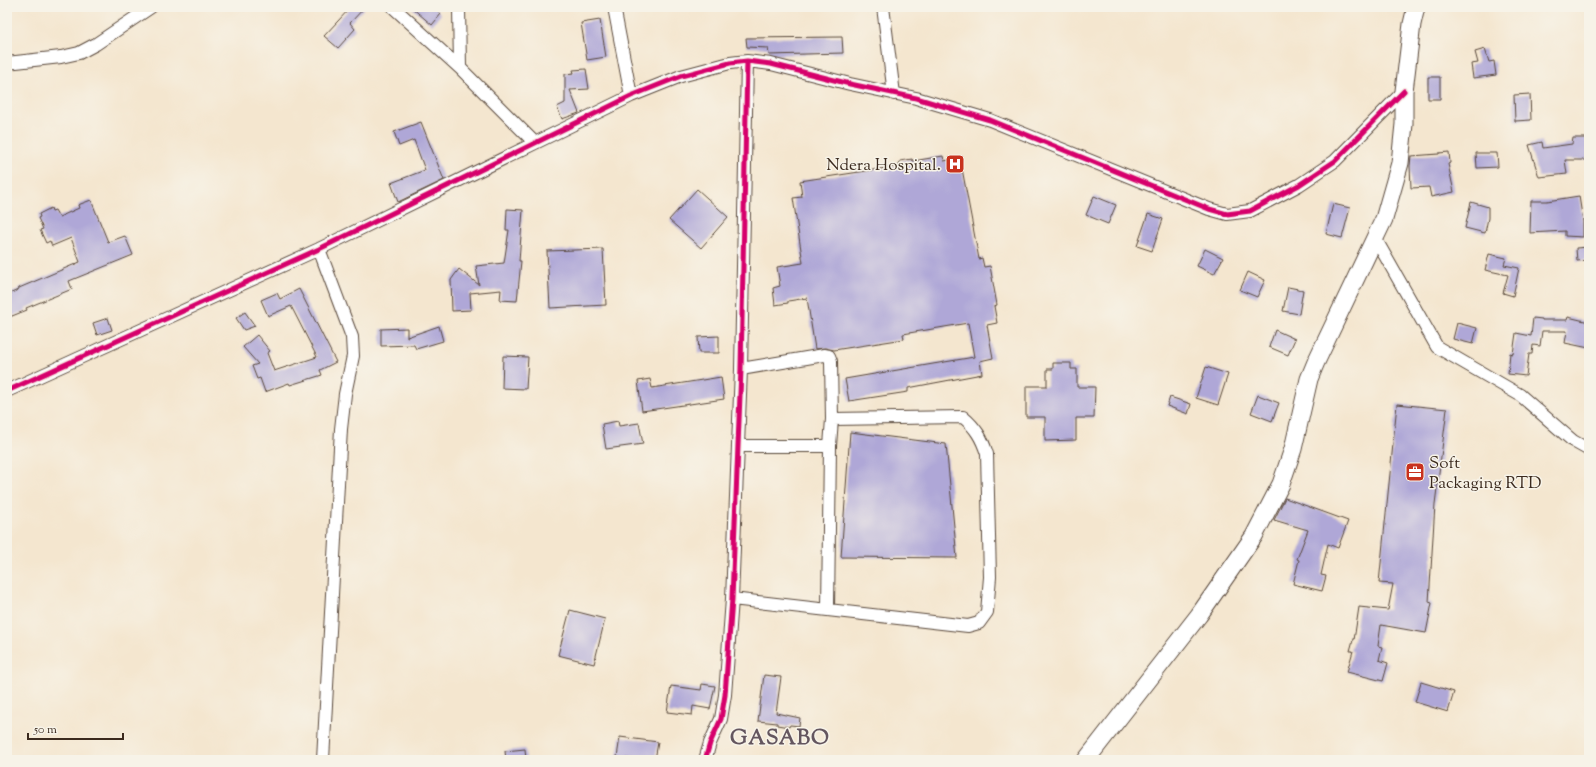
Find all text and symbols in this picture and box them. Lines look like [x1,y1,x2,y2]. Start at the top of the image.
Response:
hospital icon: Ndera Hospital. [944,153,966,175]
place label: Ndera Hospital. [826,154,941,178]
place label: Soft Packaging RTD [1429,452,1541,496]
office icon: Soft Packaging RTD [1404,461,1426,483]
scale bar [28,715,123,741]
text: 50 m [33,721,57,739]
district label: GASABO [730,724,830,754]

